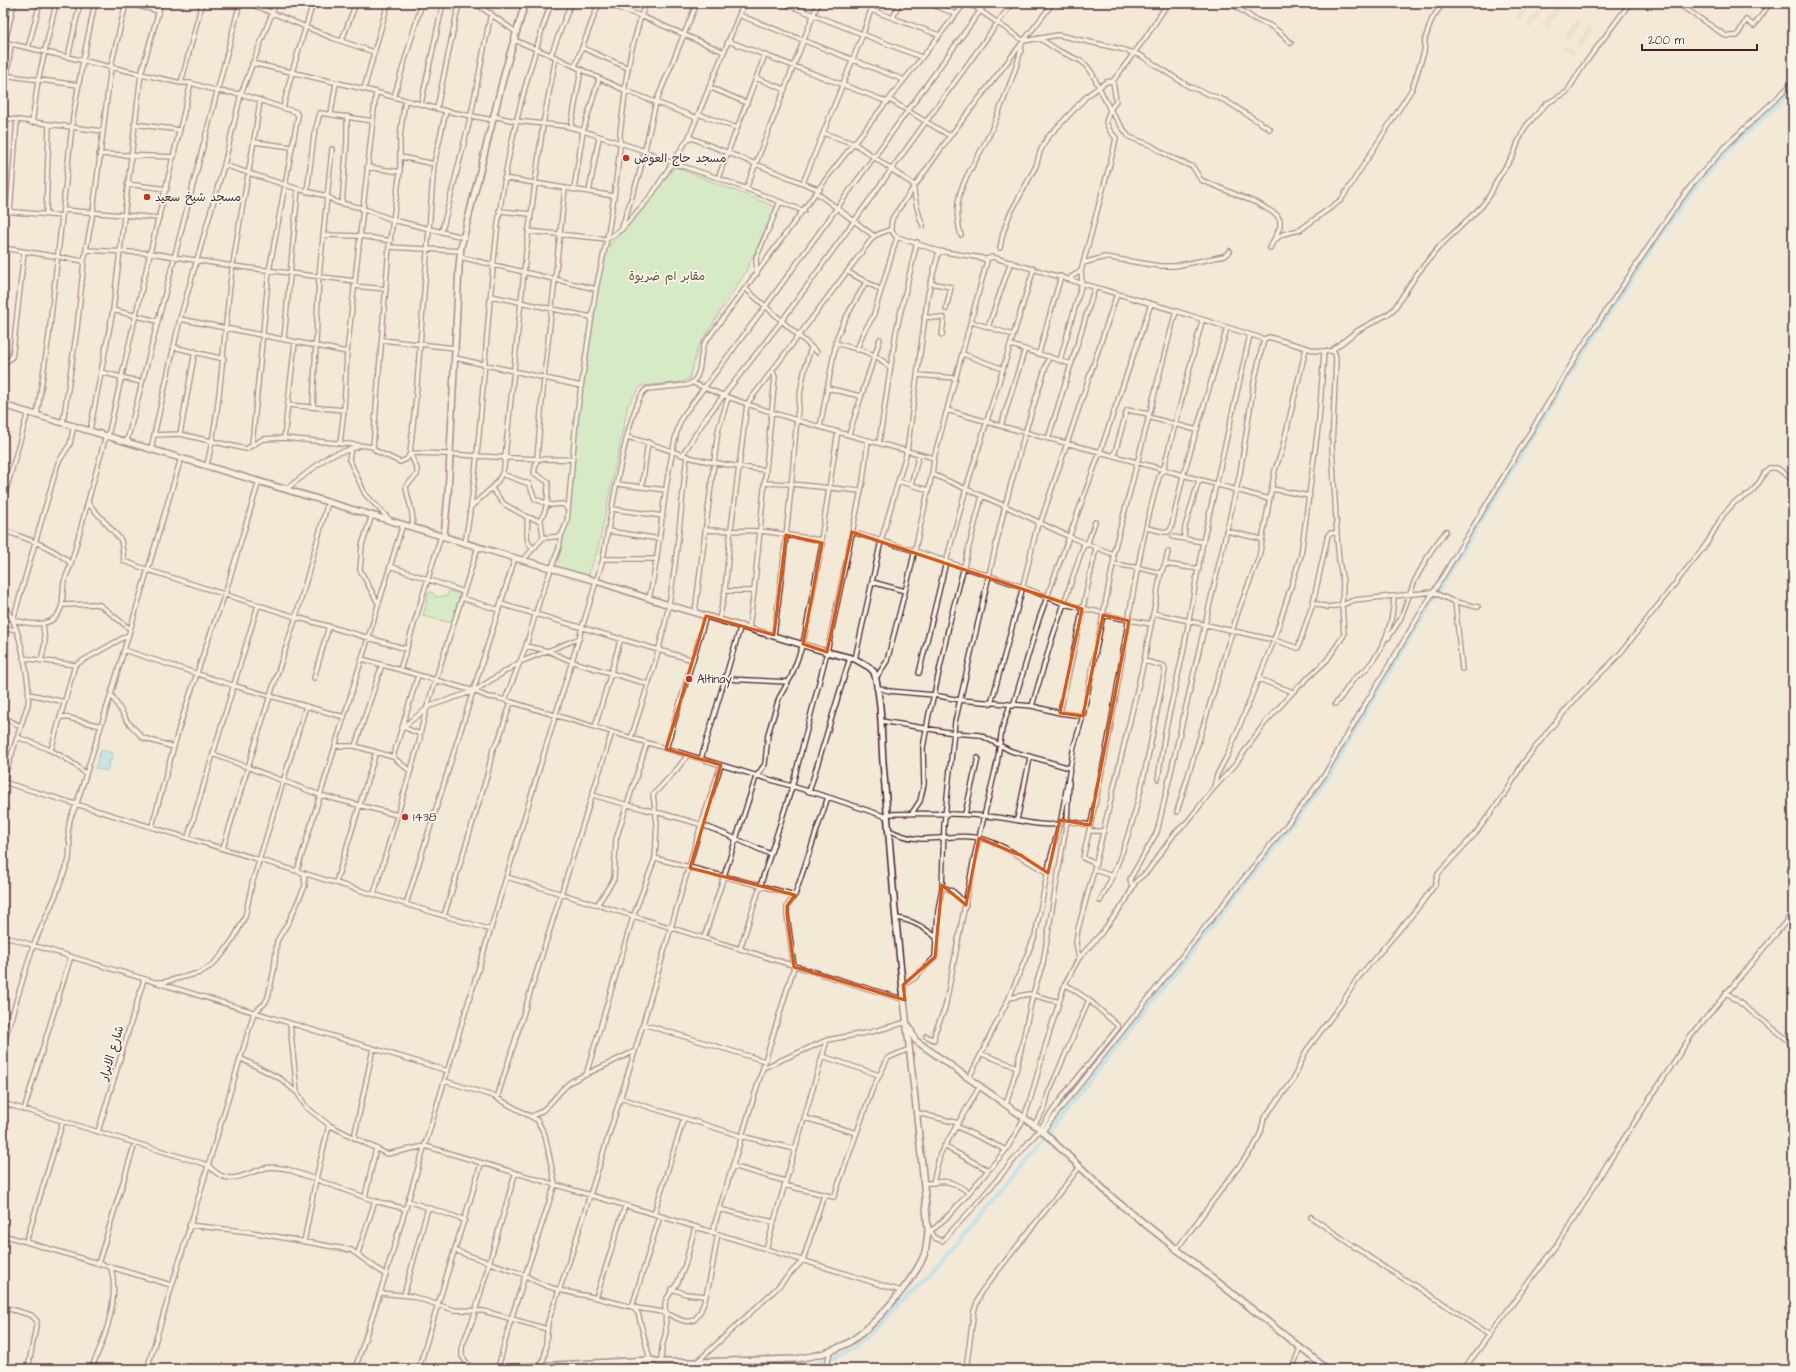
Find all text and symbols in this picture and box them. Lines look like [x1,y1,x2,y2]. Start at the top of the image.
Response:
scale bar [1642,26,1757,52]
text: 200 m [1648,32,1685,49]
place label: مسجد حاج العوض [634,150,726,167]
marker: مسجد حاج العوض [621,153,631,163]
place label: مسجد شيخ سعيد [155,189,241,206]
marker: مسجد شيخ سعيد [142,192,152,202]
park label: مقابر ام ضريوة [629,268,705,285]
place label: Altinay [697,671,732,689]
marker: Altinay [684,674,694,684]
place label: 1438 [413,809,437,826]
marker: 1438 [400,812,410,822]
street label: شارع الابرار [95,1024,128,1083]

